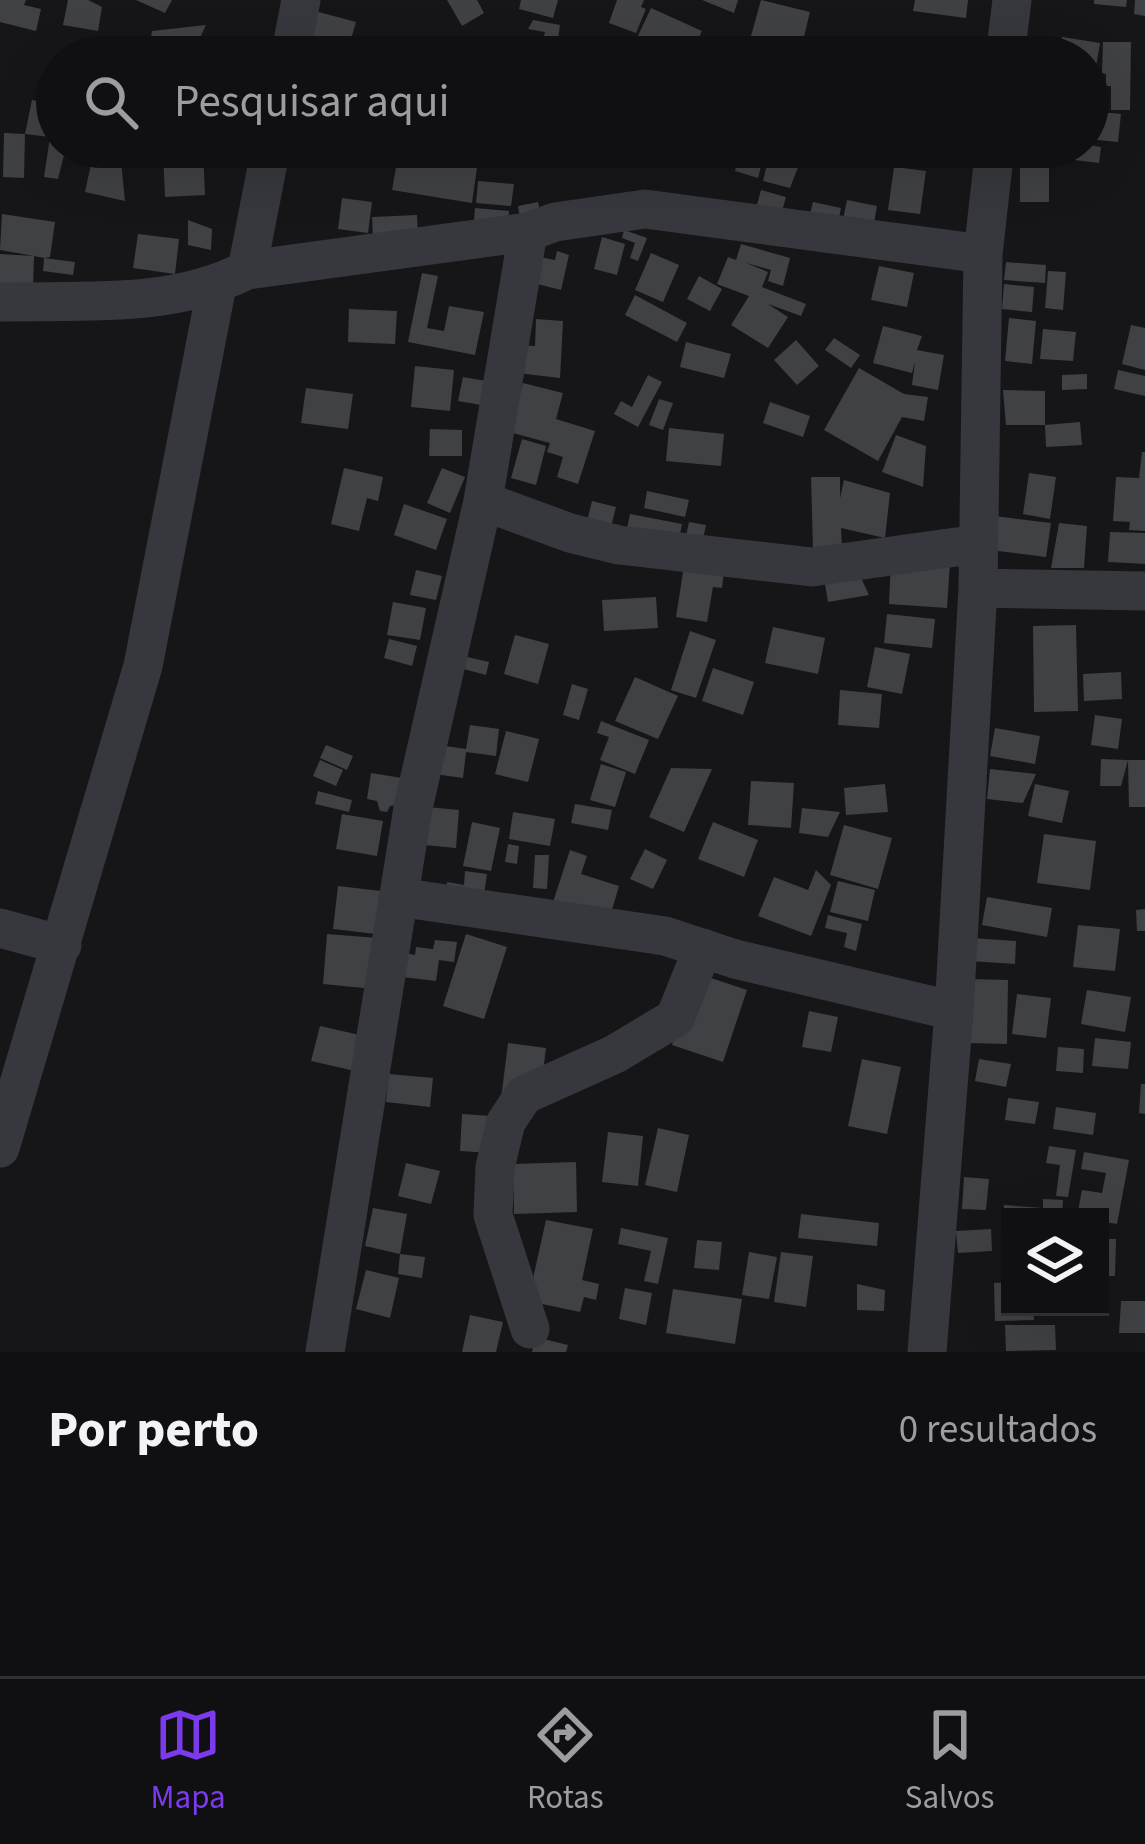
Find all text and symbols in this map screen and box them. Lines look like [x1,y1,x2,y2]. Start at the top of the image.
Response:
search box [36,36,1109,168]
icon: search [78,69,144,135]
text: Pesquisar aqui [174,70,449,134]
map controls [1001,1208,1109,1316]
button: layers [1001,1208,1109,1316]
text: Por perto [48,1394,259,1466]
text: 0 resultados [899,1402,1097,1458]
tab: Mapa [151,1702,226,1821]
tab: Rotas [527,1702,604,1821]
tab: Salvos [905,1702,994,1821]

